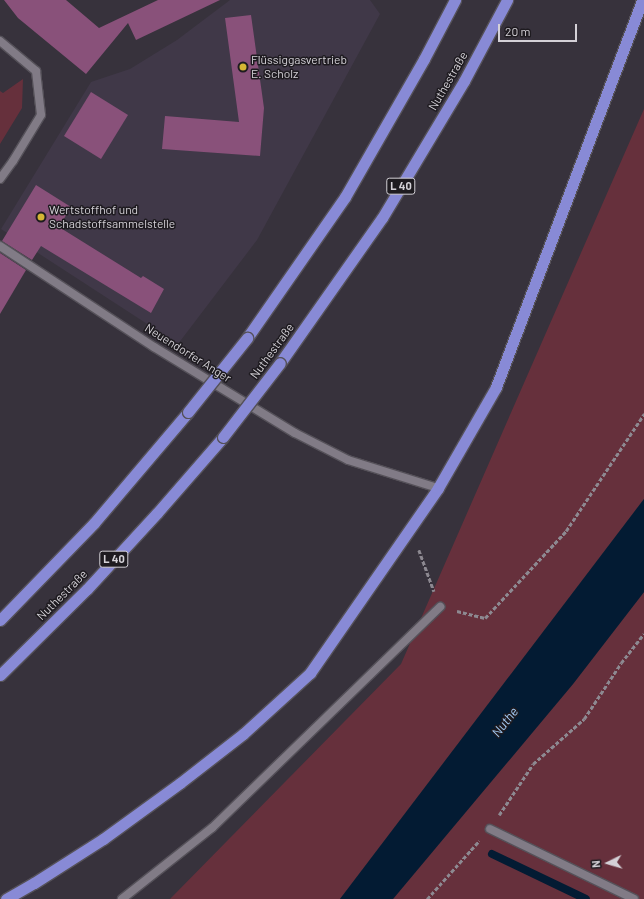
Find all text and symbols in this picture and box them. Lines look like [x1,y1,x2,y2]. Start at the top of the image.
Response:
scale bar [500,16,579,42]
text: 20 m [505,24,531,38]
street label: Nuthestraße [425,49,471,113]
place label: Flüssiggasvertrieb E. Scholz [251,53,347,81]
marker: Flüssiggasvertrieb E. Scholz [238,62,248,72]
road number: L 40 [386,177,416,195]
place label: Wertstoffhof und Schadstoffsammelstelle [49,203,175,231]
marker: Wertstoffhof und Schadstoffsammelstelle [36,212,46,222]
street label: Nuthestraße [247,320,297,382]
street label: Neuendorfer Anger [142,321,234,385]
road number: L 40 [99,550,129,568]
street label: Nuthestraße [34,567,90,623]
water label: Nuthe [489,704,521,740]
north arrow [588,843,628,883]
text: N [589,860,602,868]

